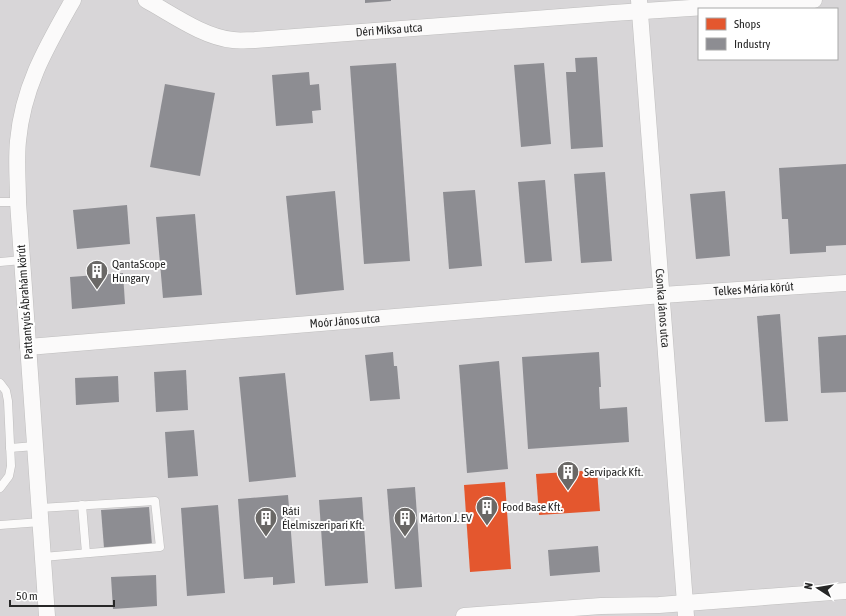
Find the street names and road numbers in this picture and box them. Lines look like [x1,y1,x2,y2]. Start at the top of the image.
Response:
street label: Déri Miksa utca [355,20,423,39]
street label: Pattantyús Ábrahám körút [14,244,36,360]
street label: Csonka János utca [652,268,673,348]
street label: Telkes Mária körút [713,279,795,299]
street label: Moór János utca [309,311,381,331]

